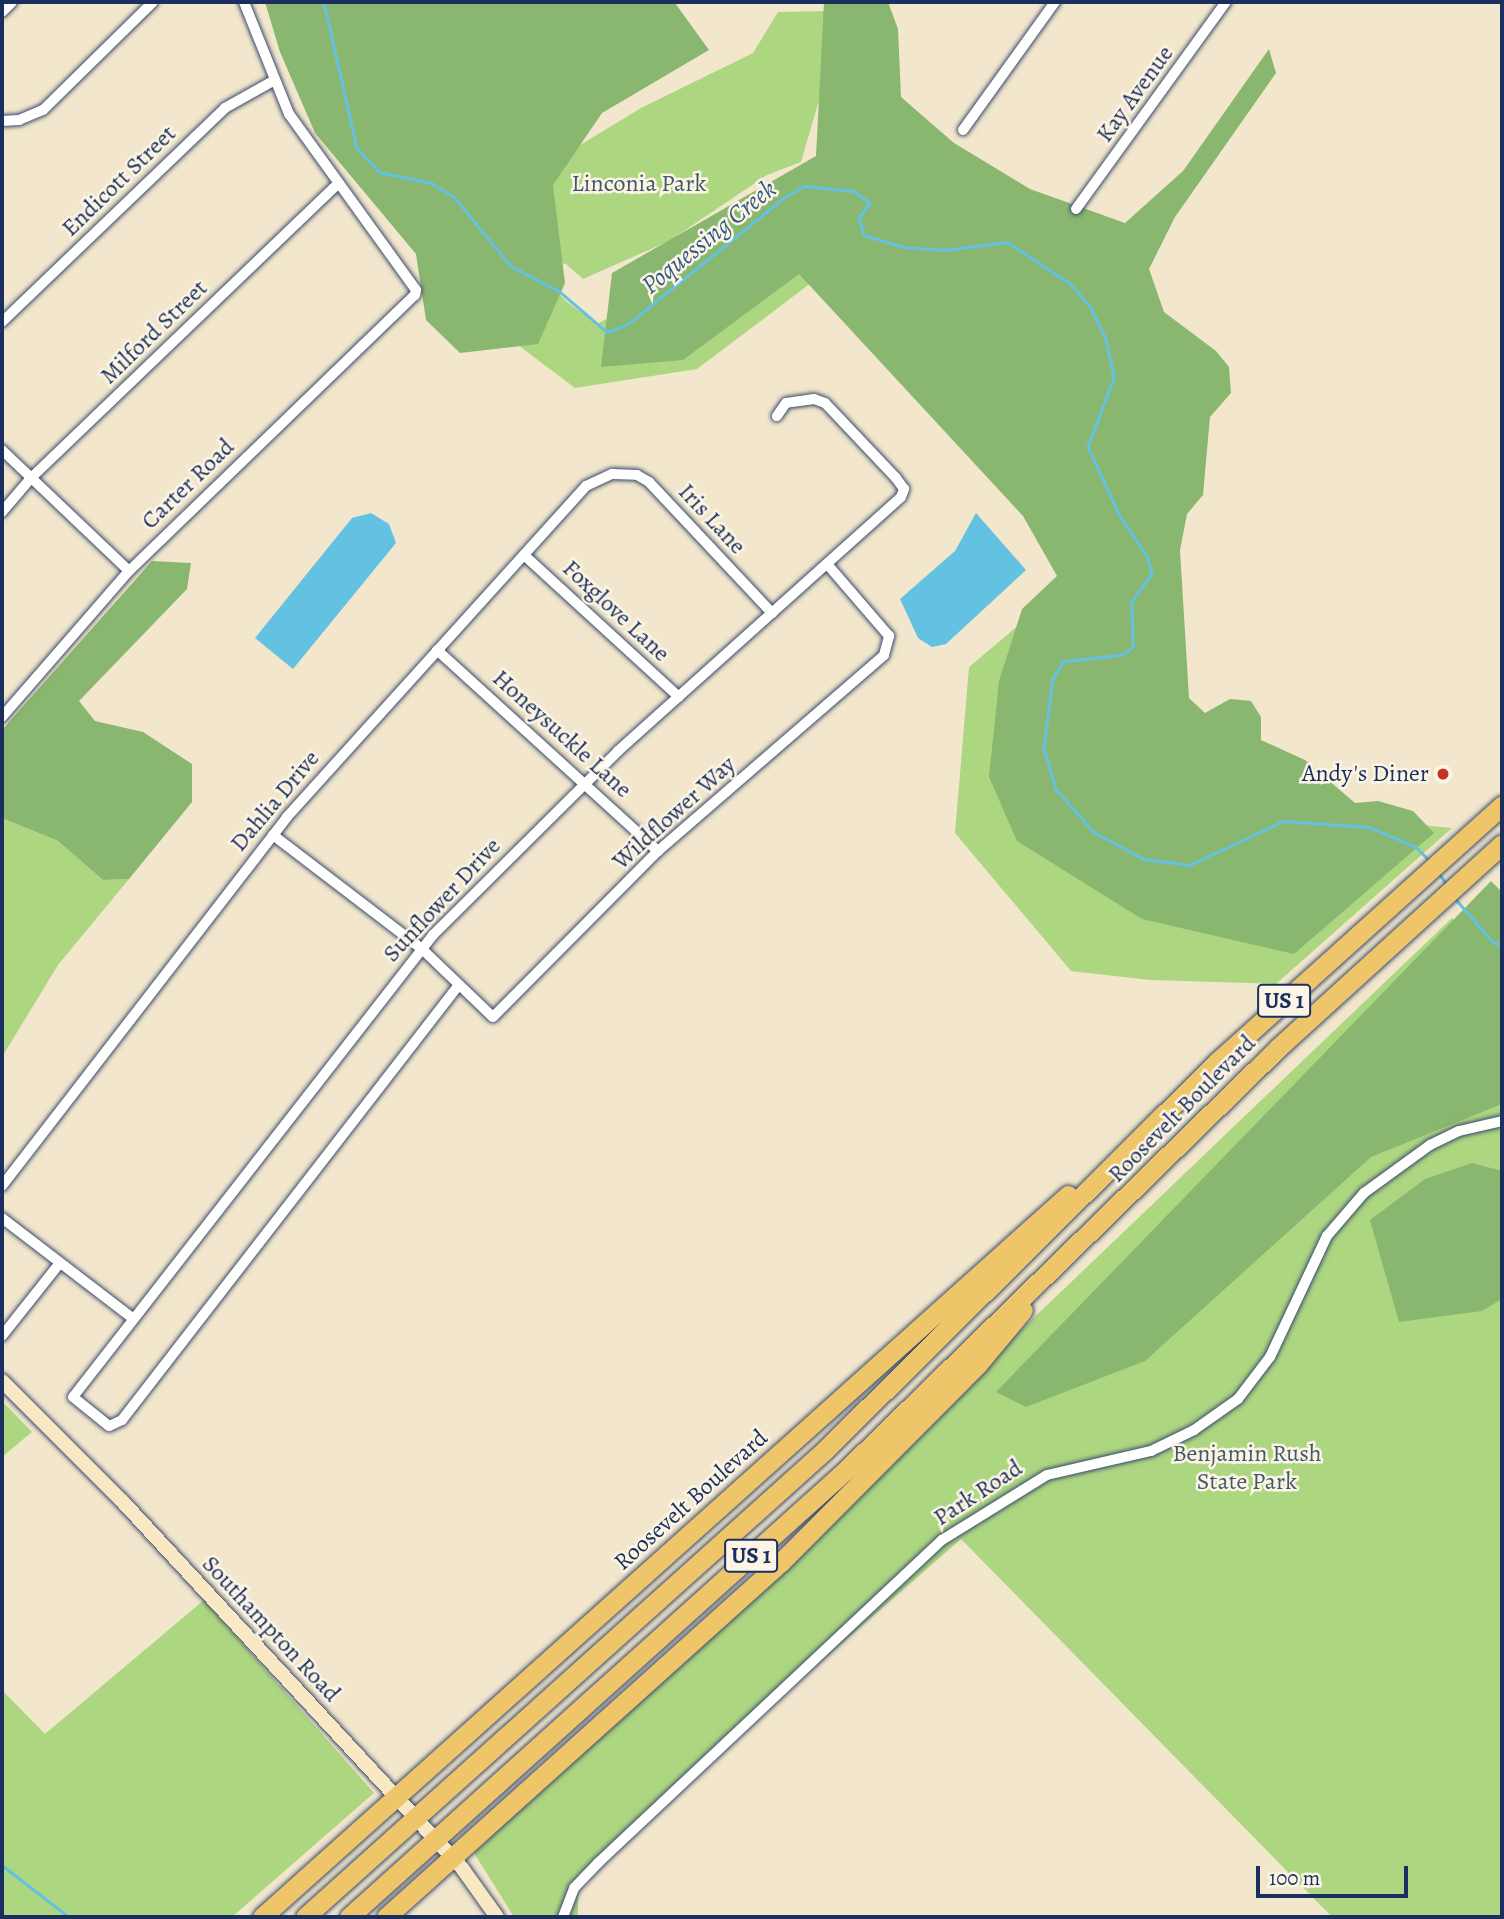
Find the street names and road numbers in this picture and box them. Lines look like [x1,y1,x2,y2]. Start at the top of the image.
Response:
street label: Kay Avenue [1090,40,1180,148]
street label: Endicott Street [56,119,182,243]
street label: Milford Street [94,274,214,390]
street label: Carter Road [136,433,240,535]
street label: Iris Lane [672,478,752,560]
street label: Foxglove Lane [556,554,676,668]
street label: Honeysuckle Lane [486,664,638,804]
street label: Dahlia Drive [224,745,326,857]
street label: Wildflower Way [607,750,741,876]
street label: Sunflower Drive [377,832,507,968]
road number: US 1 [1256,982,1312,1020]
street label: Roosevelt Boulevard [1102,1029,1262,1189]
street label: Roosevelt Boulevard [608,1423,774,1577]
street label: Park Road [928,1454,1028,1532]
road number: US 1 [723,1536,779,1576]
street label: Southampton Road [196,1550,346,1708]

